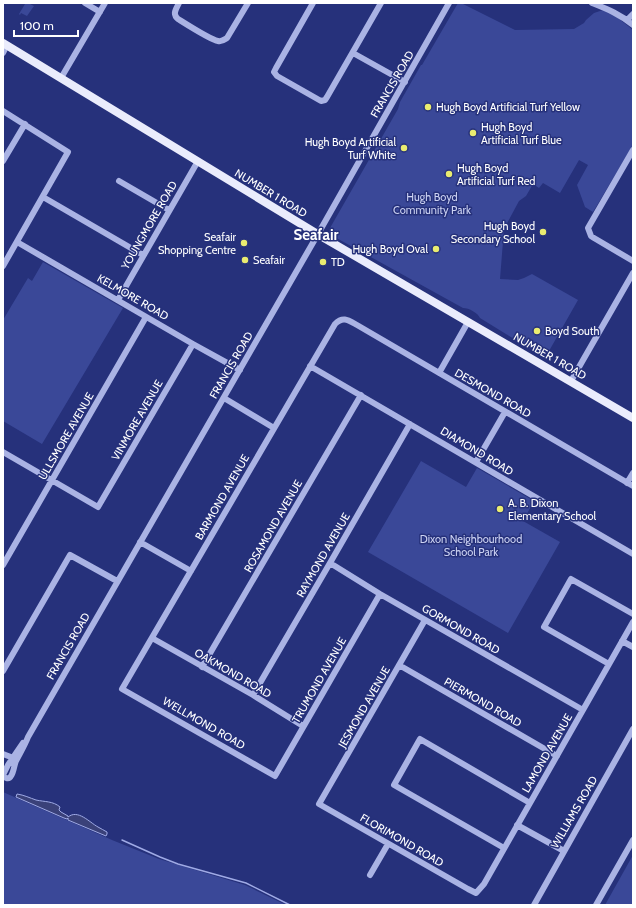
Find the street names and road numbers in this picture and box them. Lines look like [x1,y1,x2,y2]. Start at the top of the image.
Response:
street label: FRANCIS ROAD [367,48,417,120]
street label: NUMBER 1 ROAD [232,166,310,220]
street label: YOUNGMORE ROAD [117,178,180,273]
street label: KELMORE ROAD [95,271,171,323]
street label: FRANCIS ROAD [206,329,256,401]
street label: NUMBER 1 ROAD [511,329,589,383]
street label: DESMOND ROAD [452,365,534,421]
street label: VINMORE AVENUE [108,377,166,463]
street label: ULLSMORE AVENUE [35,390,97,482]
street label: DIAMOND ROAD [438,424,516,478]
street label: BARMOND AVENUE [192,452,252,542]
street label: ROSAMOND AVENUE [241,477,305,575]
street label: RAYMOND AVENUE [293,510,353,600]
street label: GORMOND ROAD [419,601,503,657]
street label: FRANCIS ROAD [43,610,93,682]
street label: TRUMOND AVENUE [289,635,349,725]
street label: OAKMOND ROAD [192,645,274,701]
street label: JESMOND AVENUE [335,664,393,751]
street label: PIERMOND ROAD [442,674,524,730]
street label: WELLMOND ROAD [160,694,248,752]
street label: LAMOND AVENUE [519,711,575,795]
street label: WILLIAMS ROAD [548,773,600,851]
street label: FLORIMOND ROAD [358,810,446,870]

